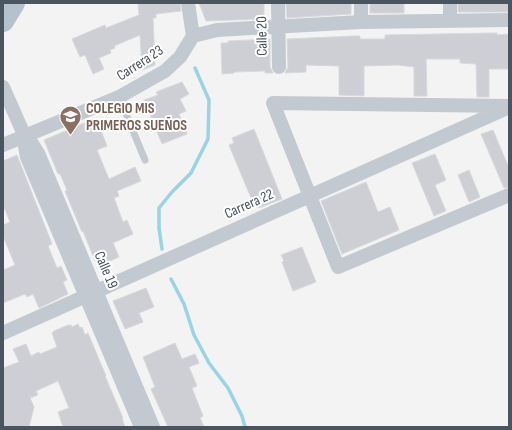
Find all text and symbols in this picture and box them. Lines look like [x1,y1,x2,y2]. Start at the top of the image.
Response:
street label: Calle 20 [252,16,272,56]
street label: Carrera 23 [113,41,167,85]
place label: COLEGIO MIS PRIMEROS SUEÑOS [86,99,187,135]
school or university icon: COLEGIO MIS PRIMEROS SUEÑOS [57,104,83,137]
street label: Carrera 22 [221,185,277,223]
street label: Calle 19 [90,248,122,292]

